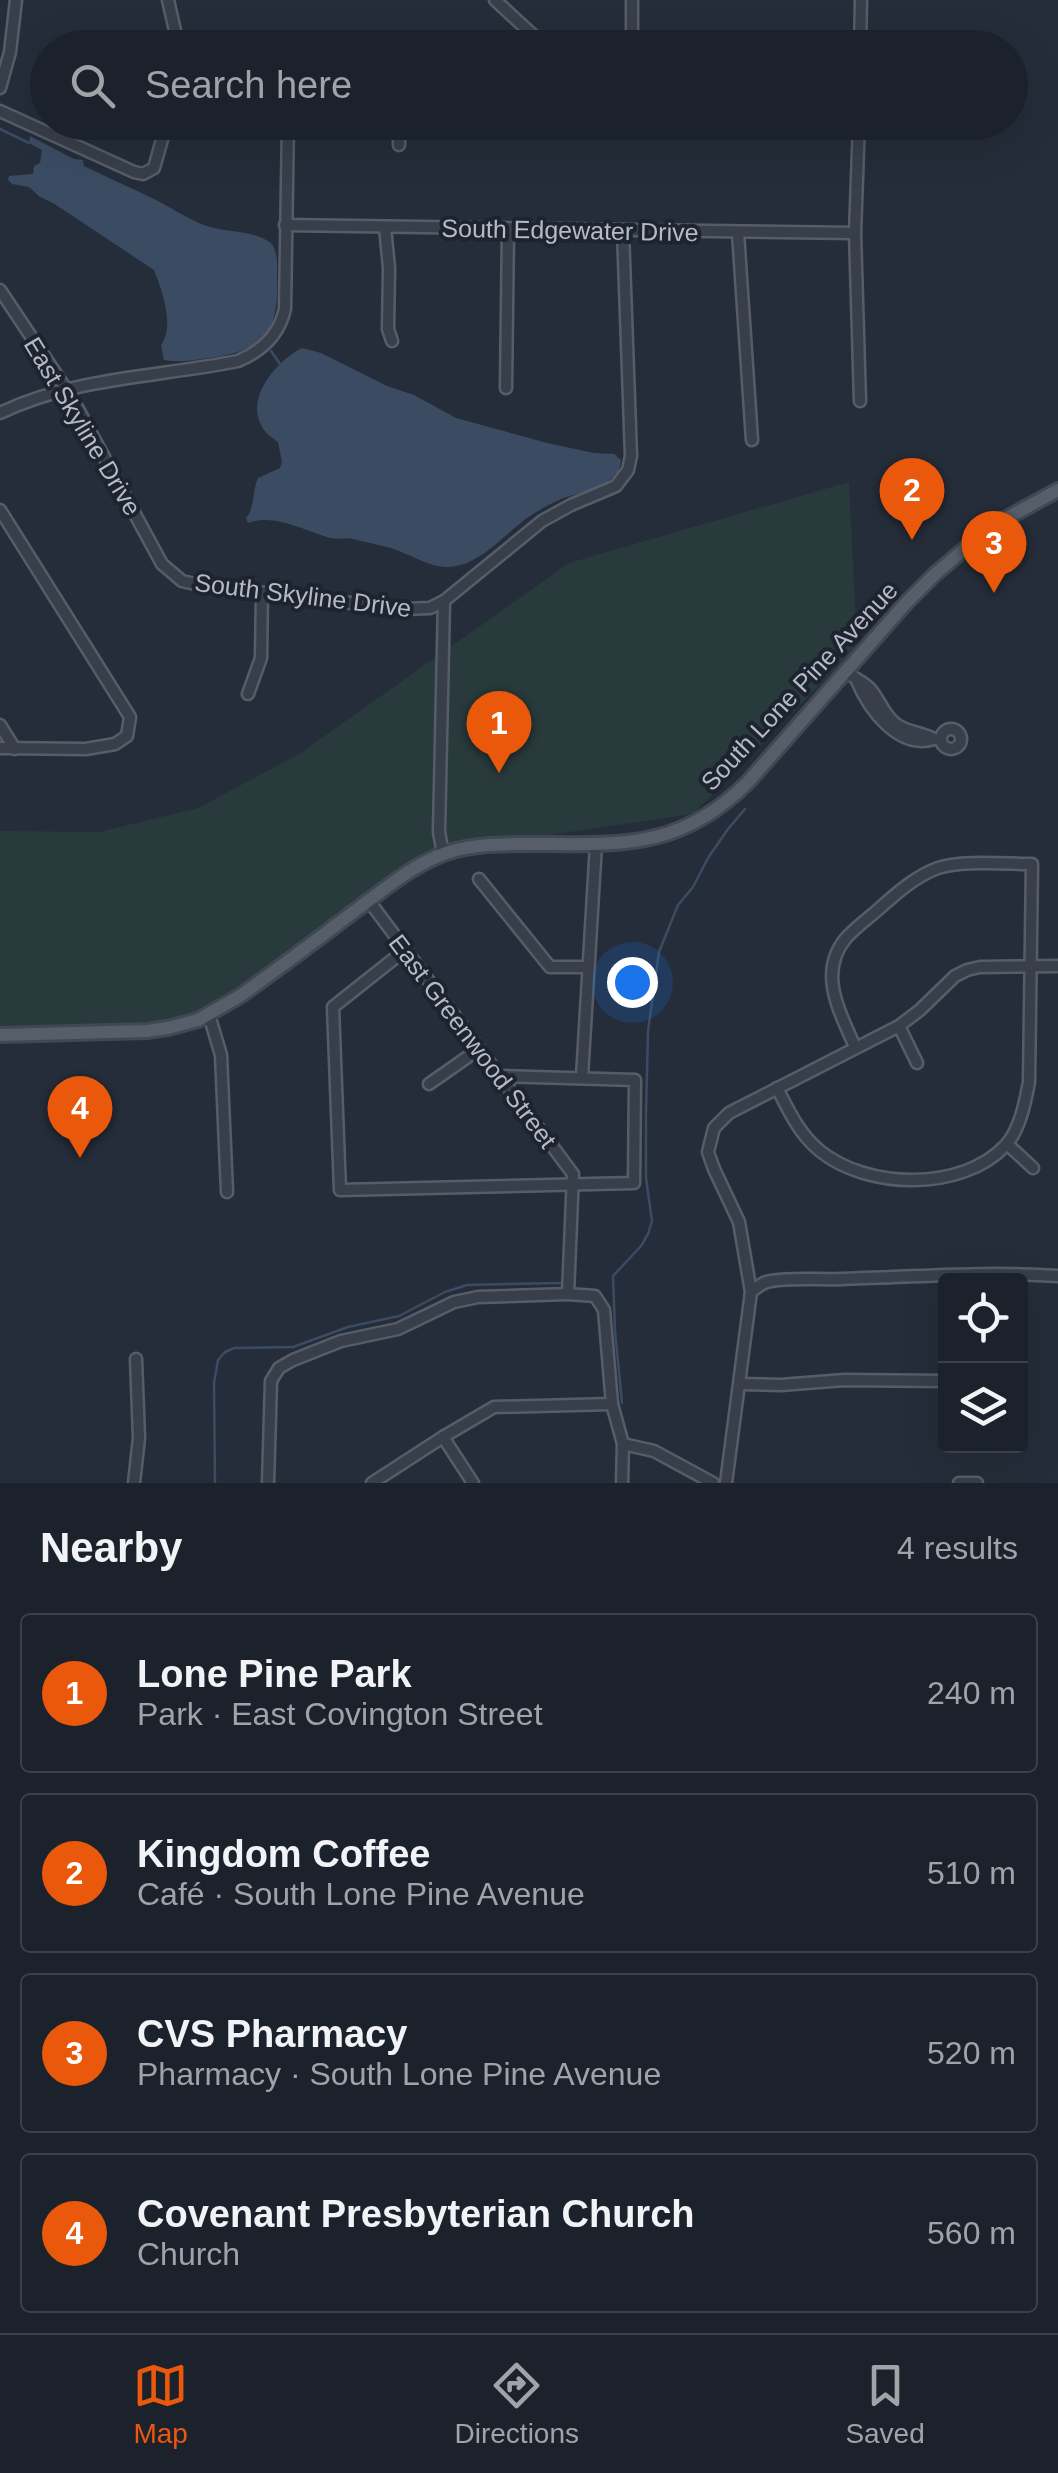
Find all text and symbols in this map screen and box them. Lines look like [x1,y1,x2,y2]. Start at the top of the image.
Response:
search box [30,30,1028,140]
icon: search [65,58,120,113]
text: Search here [145,64,352,106]
street label: South Edgewater Drive [441,214,699,246]
street label: East Skyline Drive [19,332,147,520]
pin: 2 [880,458,944,540]
pin: 3 [962,510,1026,593]
street label: South Skyline Drive [193,568,413,622]
street label: South Lone Pine Avenue [695,576,903,796]
pin: 1 [466,690,532,773]
street label: East Greenwood Street [384,929,562,1153]
your location [607,957,658,1008]
pin: 4 [48,1076,112,1158]
map controls [938,1273,1028,1453]
button: locate [938,1273,1028,1363]
button: layers [938,1363,1028,1453]
text: Nearby [40,1524,182,1571]
text: 4 results [897,1530,1018,1566]
text: Lone Pine Park [137,1653,412,1695]
text: 1 [66,1675,83,1711]
text: 240 m [927,1675,1016,1711]
text: Park · East Covington Street [137,1696,543,1732]
text: Kingdom Coffee [137,1833,430,1875]
text: 2 [66,1855,83,1891]
text: 510 m [927,1855,1016,1891]
text: Café · South Lone Pine Avenue [137,1876,585,1912]
text: CVS Pharmacy [137,2013,407,2055]
text: 3 [66,2035,83,2071]
text: 520 m [927,2035,1016,2071]
text: Pharmacy · South Lone Pine Avenue [137,2056,661,2092]
text: Covenant Presbyterian Church [137,2193,694,2235]
text: 4 [66,2215,83,2251]
text: 560 m [927,2215,1016,2251]
text: Church [137,2236,240,2272]
tab: Map [133,2358,188,2450]
tab: Directions [455,2358,579,2450]
tab: Saved [845,2358,925,2450]

